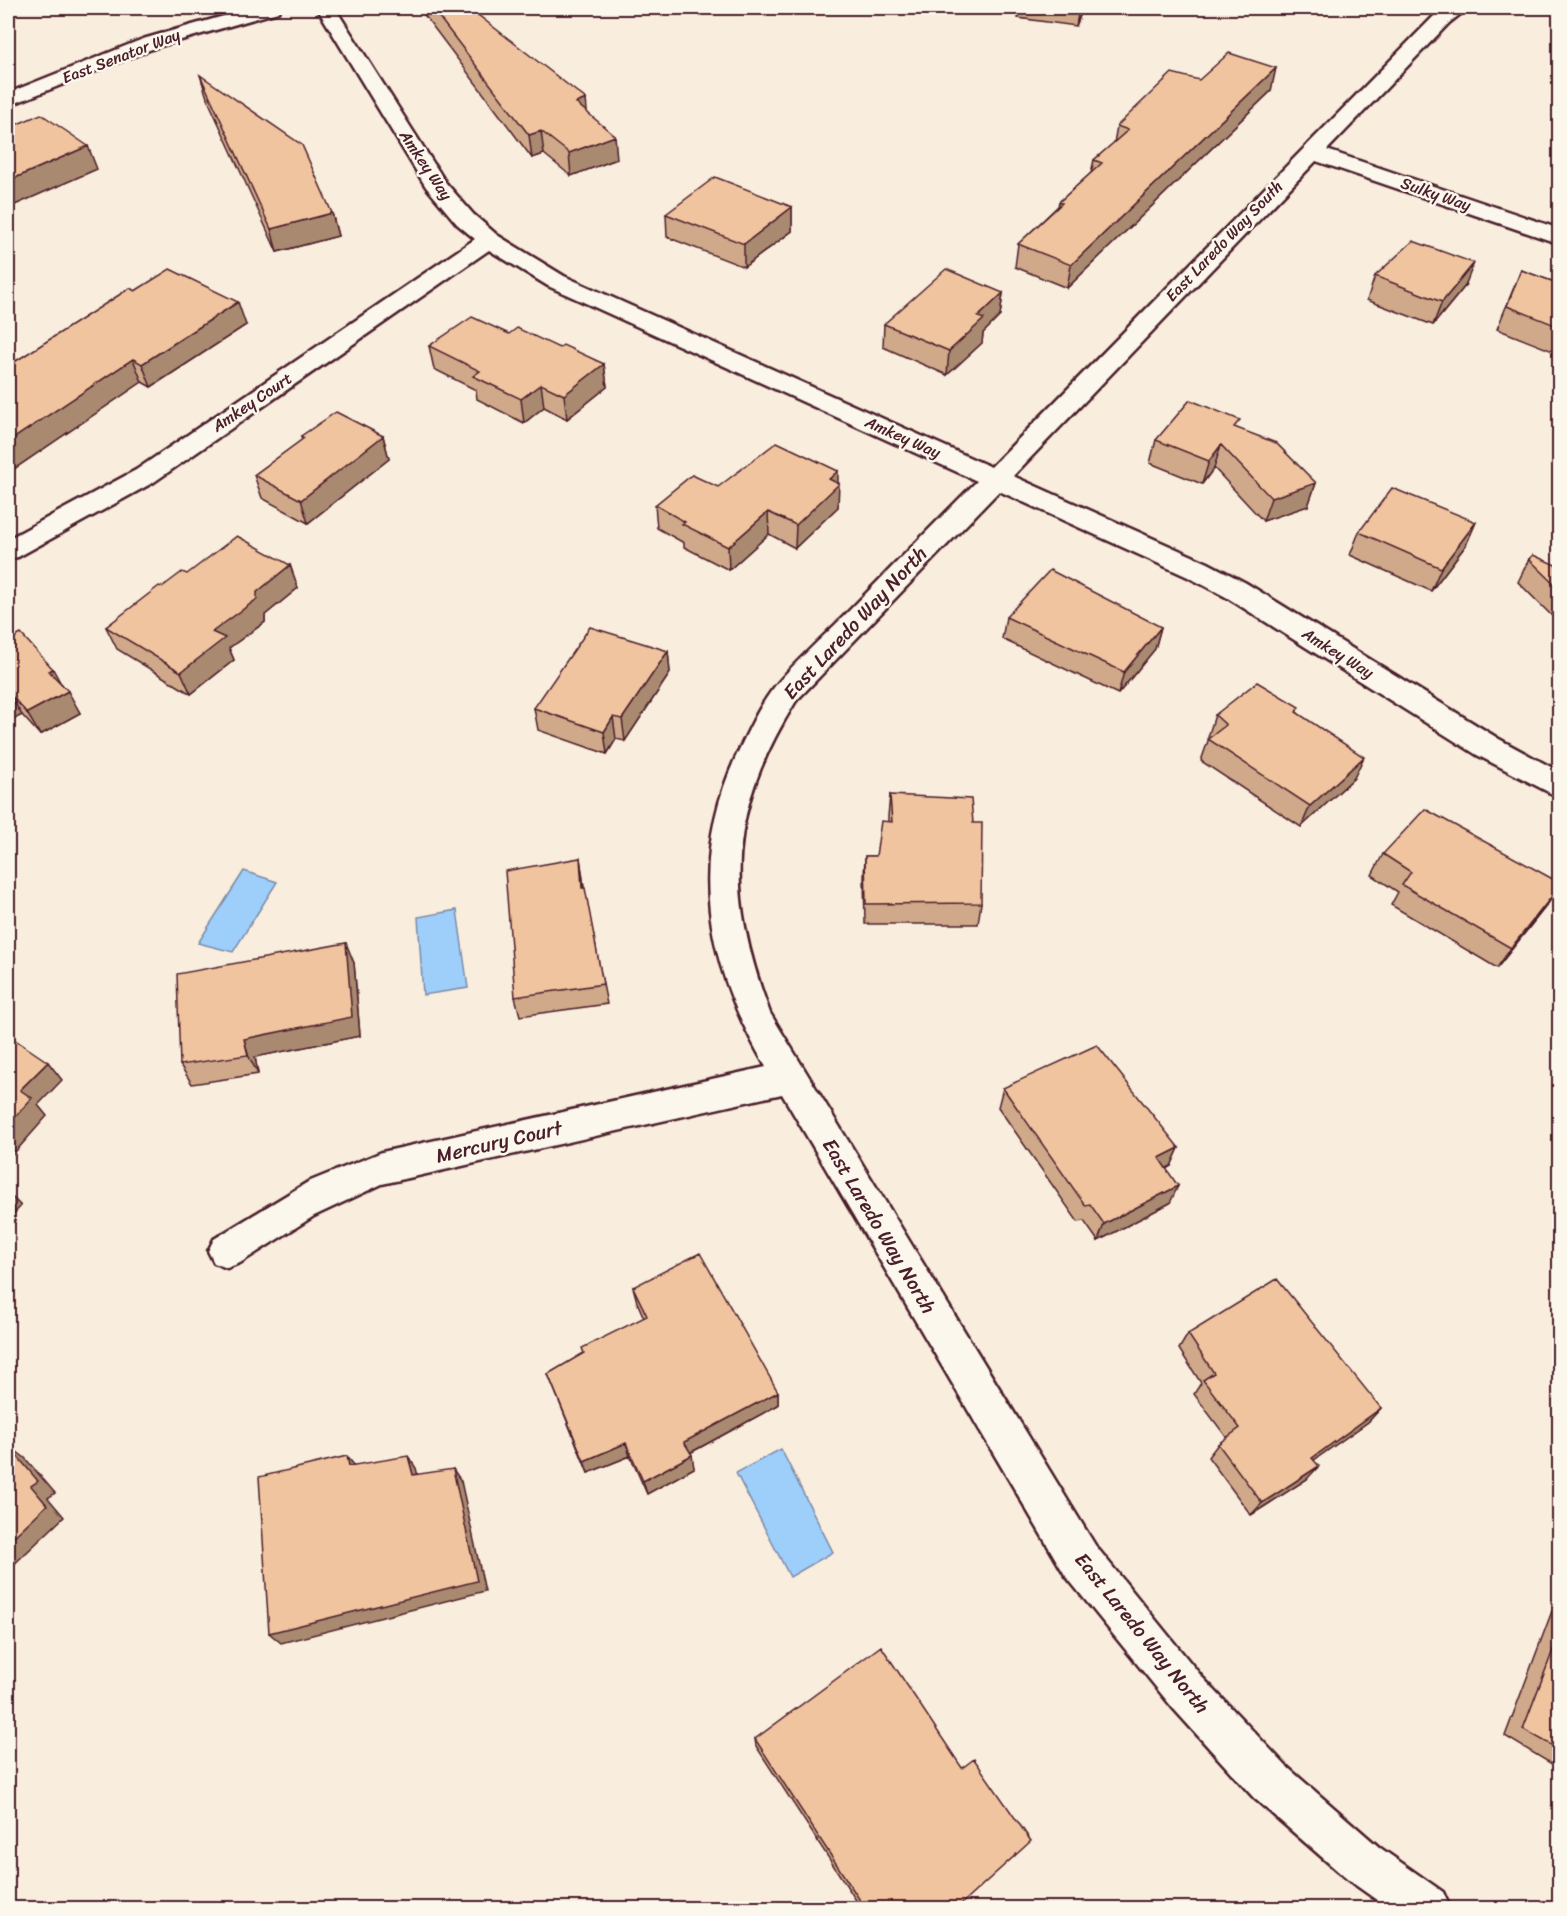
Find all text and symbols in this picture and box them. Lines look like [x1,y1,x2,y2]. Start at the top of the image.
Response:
street label: East Senator Way [58,20,185,92]
street label: Amkey Way [391,123,461,207]
street label: Sulky Way [1397,168,1476,220]
street label: East Laredo Way South [1158,173,1290,309]
street label: Amkey Court [205,364,298,440]
street label: Amkey Way [859,407,946,467]
street label: East Laredo Way North [774,538,936,708]
street label: Amkey Way [1295,619,1380,687]
street label: Mercury Court [432,1110,567,1174]
street label: East Laredo Way North [813,1131,945,1321]
street label: East Laredo Way North [1066,1544,1218,1722]

